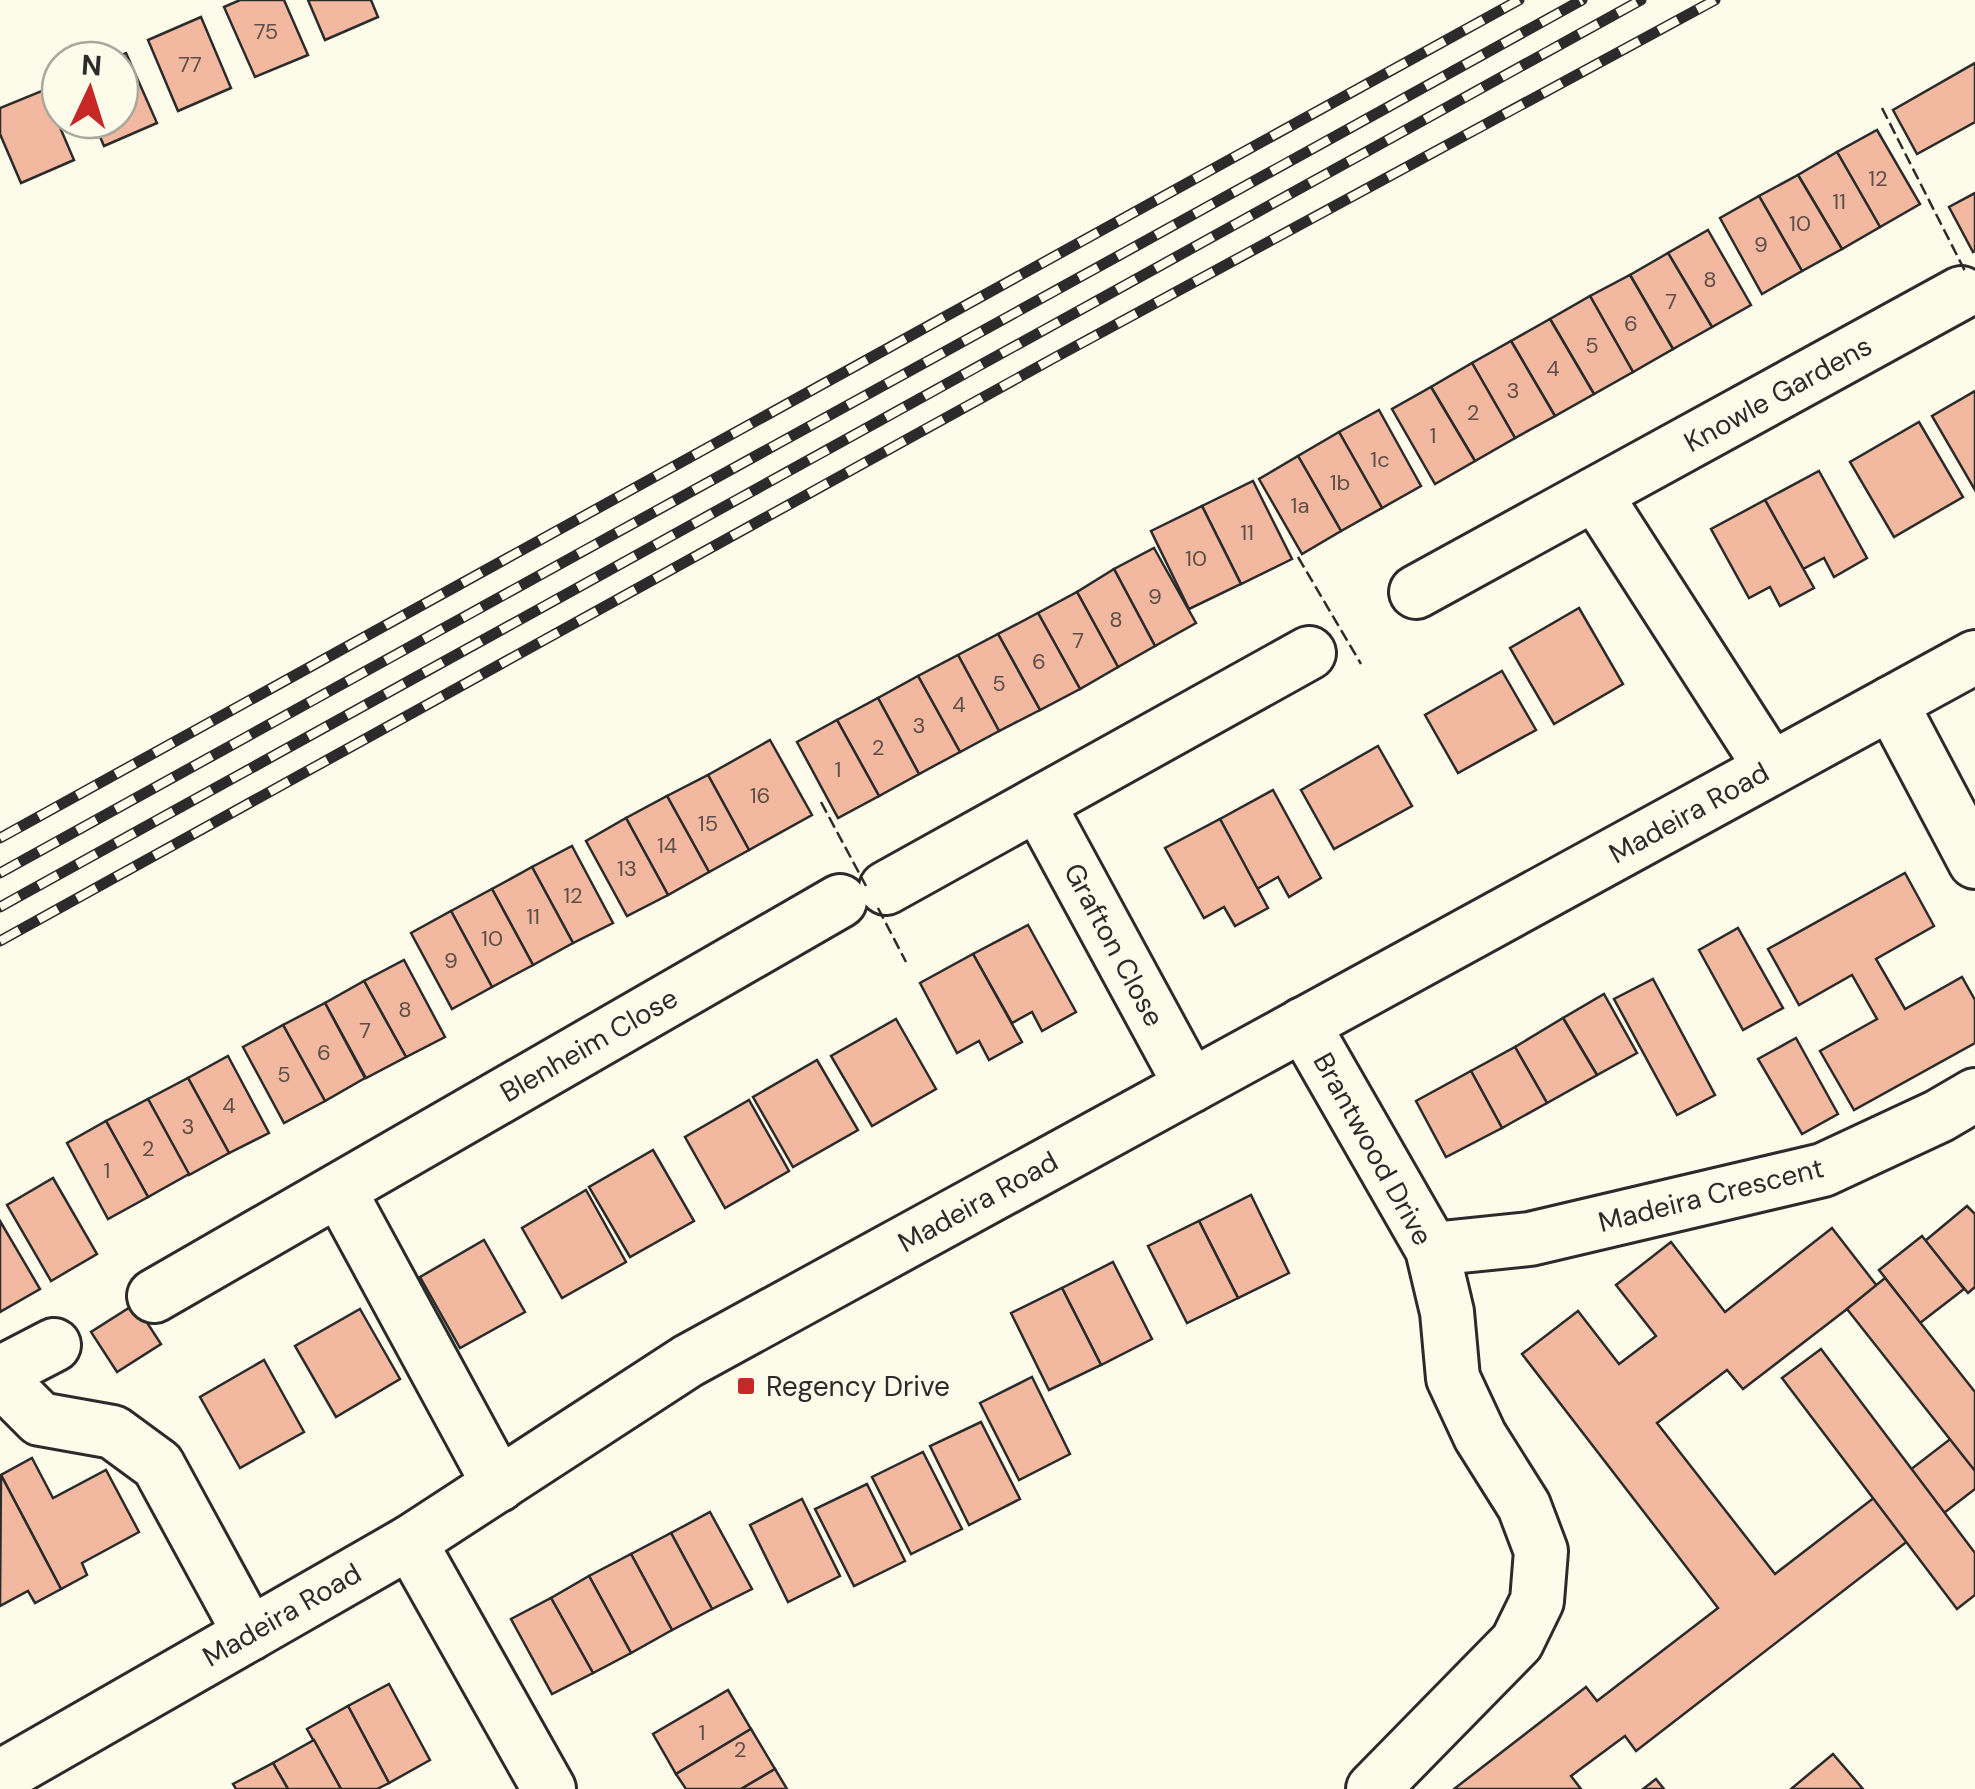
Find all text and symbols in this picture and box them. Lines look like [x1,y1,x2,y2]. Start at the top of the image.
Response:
house number: 75 [254,17,278,46]
north arrow [40,40,140,140]
text: N [80,46,103,85]
house number: 77 [178,50,202,79]
house number: 12 [1868,164,1888,193]
house number: 11 [1832,187,1846,216]
house number: 10 [1789,209,1811,238]
house number: 9 [1754,230,1768,259]
house number: 8 [1703,265,1717,294]
house number: 7 [1665,287,1677,316]
house number: 6 [1624,309,1638,338]
street label: Knowle Gardens [1677,327,1879,461]
house number: 5 [1585,331,1599,360]
house number: 4 [1546,354,1560,383]
house number: 3 [1506,376,1520,405]
house number: 2 [1467,398,1479,427]
house number: 1 [1430,421,1436,450]
house number: 1c [1370,445,1390,474]
house number: 1b [1330,468,1350,497]
house number: 1a [1291,491,1309,520]
house number: 11 [1240,518,1254,547]
house number: 10 [1185,544,1207,573]
house number: 9 [1148,582,1162,611]
house number: 8 [1109,605,1123,634]
house number: 7 [1072,626,1084,655]
house number: 6 [1032,647,1046,676]
house number: 5 [992,669,1006,698]
house number: 4 [952,690,966,719]
house number: 3 [912,711,926,740]
house number: 2 [872,733,884,762]
street label: Madeira Road [1603,754,1775,872]
house number: 1 [835,755,841,784]
house number: 16 [750,781,770,810]
house number: 15 [698,809,718,838]
house number: 14 [657,831,677,860]
house number: 13 [617,854,637,883]
street label: Grafton Close [1055,857,1173,1033]
house number: 12 [563,881,583,910]
house number: 11 [526,902,540,931]
house number: 10 [481,924,503,953]
house number: 9 [444,946,458,975]
street label: Blenheim Close [494,979,684,1111]
house number: 8 [398,995,412,1024]
house number: 7 [359,1016,371,1045]
house number: 6 [317,1038,331,1067]
street label: Brantwood Drive [1305,1046,1441,1252]
house number: 5 [277,1060,291,1089]
house number: 4 [222,1091,236,1120]
house number: 3 [181,1112,195,1141]
house number: 2 [142,1134,154,1163]
street label: Madeira Road [892,1143,1064,1261]
street label: Madeira Crescent [1595,1149,1827,1241]
house number: 1 [104,1156,110,1185]
place label: Regency Drive [766,1368,950,1405]
marker: Regency Drive [735,1375,757,1397]
street label: Madeira Road [196,1555,368,1675]
house number: 1 [699,1718,705,1747]
house number: 2 [734,1735,746,1764]

